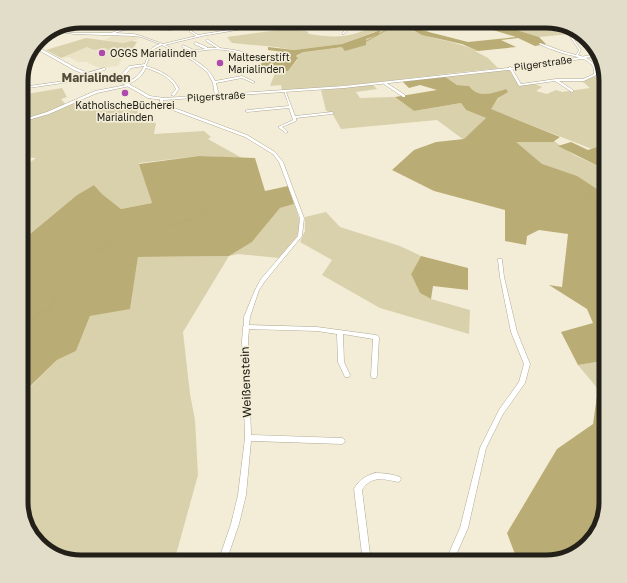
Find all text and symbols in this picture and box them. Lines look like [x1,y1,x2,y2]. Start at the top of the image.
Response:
place label: OGGS Marialinden [110,47,197,59]
marker: OGGS Marialinden [97,48,107,58]
place label: Malteserstift Marialinden [228,51,290,75]
street label: Pilgerstraße [513,53,573,73]
marker: Malteserstift Marialinden [215,58,225,68]
district label: Marialinden [62,70,130,85]
marker: KatholischeBücherei Marialinden [120,88,130,98]
street label: Pilgerstraße [186,88,246,104]
place label: KatholischeBücherei Marialinden [75,99,175,123]
street label: Weißenstein [237,346,254,418]

